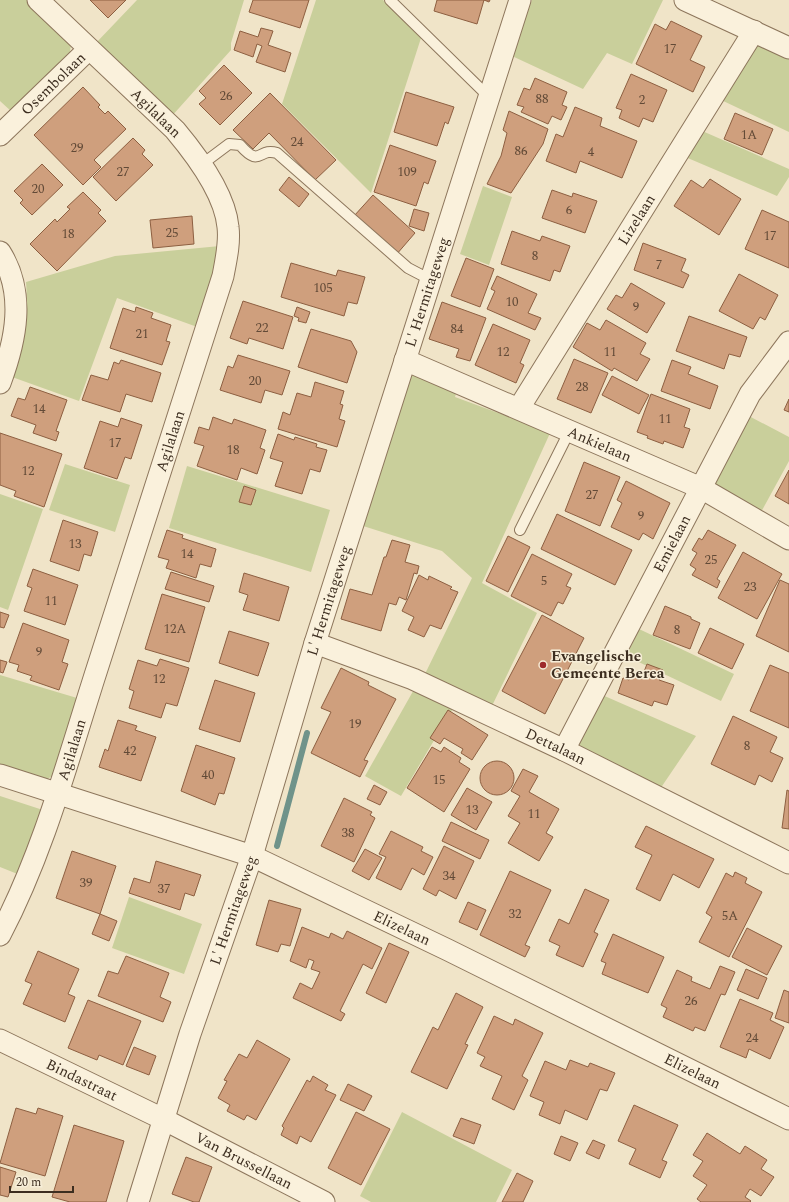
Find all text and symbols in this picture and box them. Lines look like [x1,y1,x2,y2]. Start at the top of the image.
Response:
house number: 17 [664,39,677,59]
street label: Osembolaan [16,47,92,121]
street label: Agilalaan [125,83,187,144]
house number: 26 [220,86,233,106]
house number: 88 [536,89,549,109]
house number: 2 [639,90,645,110]
house number: 1A [741,125,757,145]
house number: 24 [291,132,304,152]
house number: 29 [71,138,84,158]
house number: 86 [515,141,528,161]
house number: 4 [588,142,595,162]
house number: 27 [117,162,130,182]
house number: 109 [397,162,417,182]
house number: 20 [32,179,45,199]
street label: Lizelaan [612,190,662,250]
house number: 6 [566,200,573,220]
house number: 25 [166,223,179,243]
house number: 18 [62,224,75,244]
house number: 17 [764,226,777,246]
street label: L' Hermitageweg [399,234,456,350]
house number: 8 [532,246,538,266]
house number: 7 [656,255,662,275]
house number: 105 [313,278,333,298]
house number: 10 [506,292,519,312]
house number: 9 [633,297,640,317]
house number: 22 [256,318,269,338]
house number: 84 [451,319,464,339]
house number: 21 [136,324,149,344]
house number: 12 [497,342,510,362]
house number: 11 [604,342,617,362]
house number: 20 [249,371,262,391]
house number: 28 [576,377,589,397]
house number: 14 [33,399,46,419]
street label: Agilalaan [150,407,191,475]
house number: 11 [659,409,672,429]
street label: Ankielaan [564,421,635,469]
house number: 17 [109,433,122,453]
house number: 18 [227,440,240,460]
house number: 12 [22,461,35,481]
house number: 27 [586,485,599,505]
house number: 9 [638,506,645,526]
street label: Emielaan [648,510,697,577]
house number: 13 [69,534,82,554]
street label: L' Hermitageweg [301,543,357,659]
house number: 14 [181,544,194,564]
house number: 25 [705,550,718,570]
house number: 5 [541,571,547,591]
house number: 23 [744,577,757,597]
house number: 11 [45,591,58,611]
house number: 12A [164,619,187,639]
house number: 8 [674,620,680,640]
house number: 9 [36,642,43,662]
place label: Evangelische Gemeente Berea [551,645,665,685]
marker: Evangelische Gemeente Berea [538,660,548,670]
house number: 12 [153,669,166,689]
house number: 19 [349,714,362,734]
street label: Agilalaan [52,716,93,784]
street label: Dettalaan [521,722,590,771]
house number: 8 [744,736,750,756]
house number: 42 [124,741,137,761]
house number: 40 [202,765,215,785]
house number: 15 [433,770,446,790]
house number: 13 [466,800,479,820]
house number: 11 [528,804,541,824]
house number: 38 [342,823,355,843]
street label: L' Hermitageweg [204,852,263,968]
house number: 34 [443,866,456,886]
house number: 39 [80,873,93,893]
house number: 37 [158,879,171,899]
house number: 32 [509,904,522,924]
street label: Elizelaan [369,905,434,952]
house number: 5A [722,906,738,926]
house number: 26 [685,991,698,1011]
house number: 24 [746,1028,759,1048]
street label: Elizelaan [660,1048,725,1096]
street label: Bindastraat [42,1053,121,1107]
street label: Van Brussellaan [191,1126,297,1196]
scale bar [10,1168,73,1194]
text: 20 m [16,1173,41,1192]

